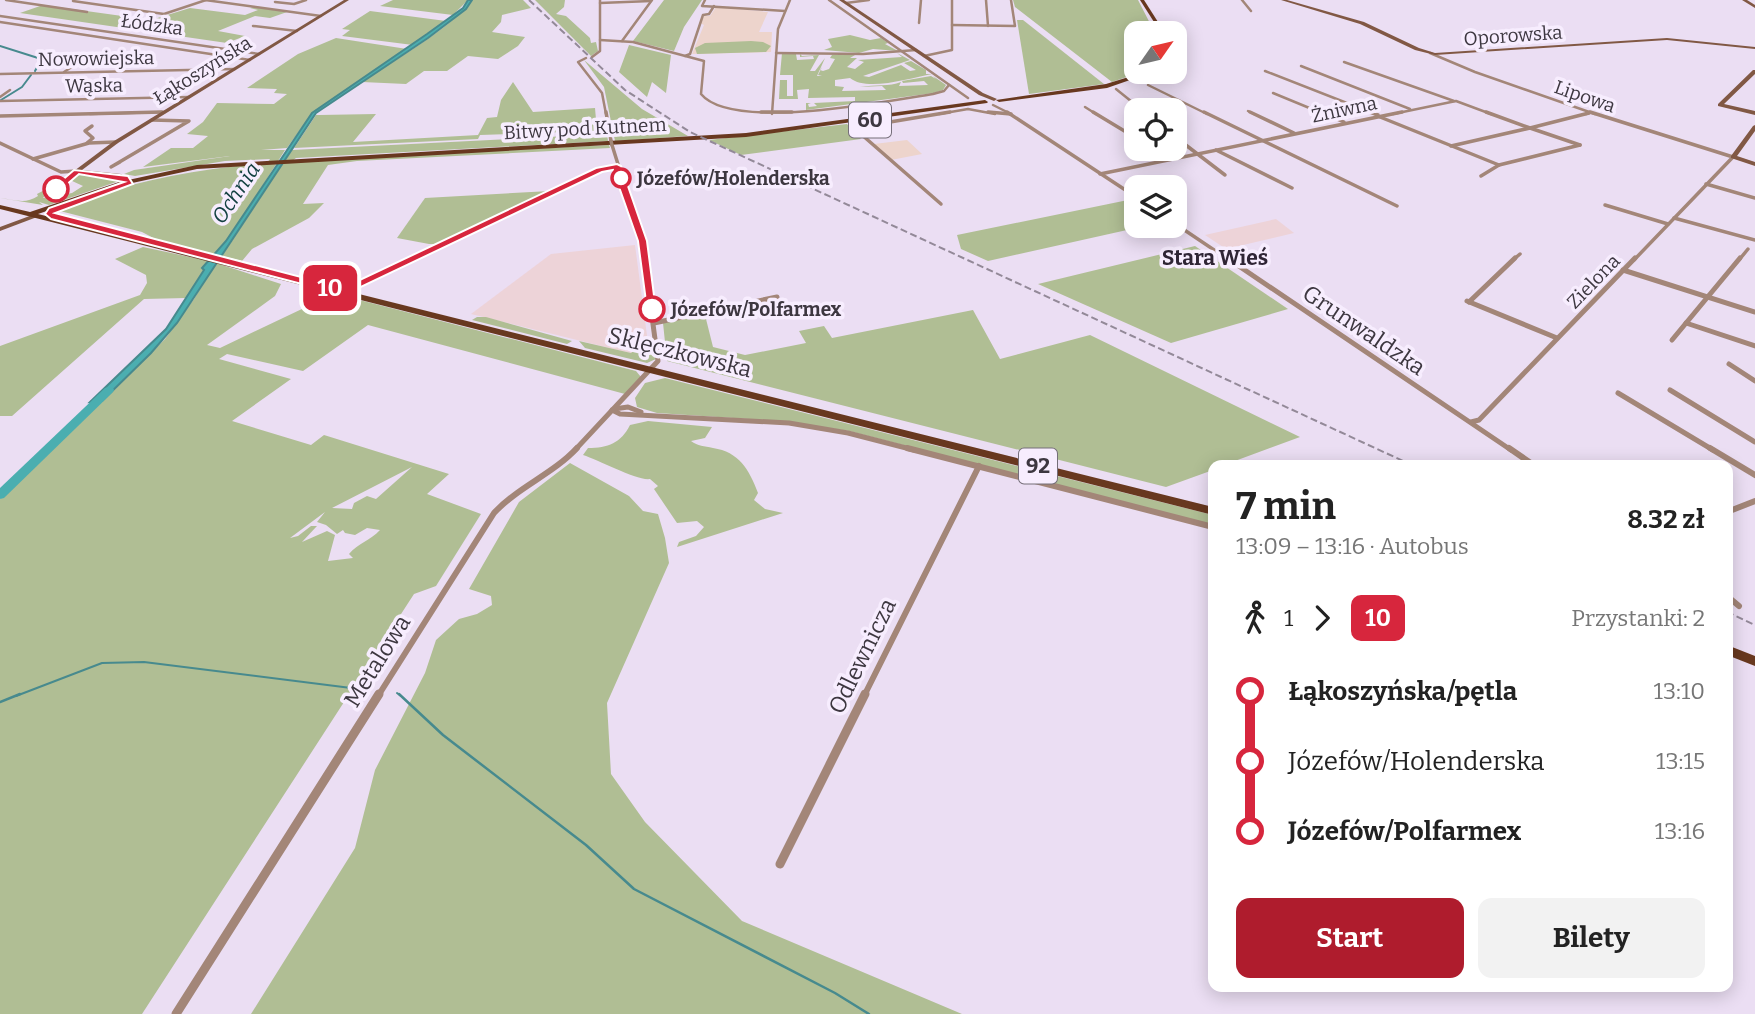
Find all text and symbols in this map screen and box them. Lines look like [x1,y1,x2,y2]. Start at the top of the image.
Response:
street label: Łódzka [119,9,185,40]
north arrow [1124,21,1186,84]
map controls [1124,21,1187,238]
street label: Oporowska [1463,21,1564,50]
street label: Łąkoszyńska [149,31,256,110]
street label: Nowowiejska [38,46,155,71]
street label: Wąska [65,73,124,98]
street label: Lipowa [1551,75,1619,118]
street label: Żniwna [1309,91,1380,128]
button: locate [1124,98,1187,161]
road number: 60 [849,102,891,138]
street label: Bitwy pod Kutnem [503,113,667,144]
water label: Ochnia [206,157,266,229]
place label: Józefów/Holenderska [636,167,830,190]
marker: Józefów/Holenderska [611,168,631,188]
button: layers [1124,175,1187,238]
unlabelled marker [43,176,69,202]
district label: Stara Wieś [1162,245,1268,271]
street label: Zielona [1562,249,1625,313]
line badge: 10 [298,265,362,311]
text: 10 [317,274,343,302]
street label: Grunwaldzka [1297,279,1431,382]
marker: Józefów/Polfarmex [639,296,665,322]
place label: Józefów/Polfarmex [670,298,842,321]
street label: Sklęczkowska [605,321,755,384]
road number: 92 [1019,448,1057,484]
text: 7 min [1236,483,1336,529]
text: 8.32 zł [1627,504,1705,535]
text: 13:09 – 13:16 · Autobus [1236,532,1469,560]
street label: Odlewnicza [822,594,902,718]
icon: walk [1236,599,1274,637]
icon: forward [1303,599,1341,637]
text: 1 [1284,604,1293,632]
text: 10 [1365,604,1391,632]
text: Przystanki: 2 [1571,604,1705,632]
street label: Metalowa [338,609,416,712]
text: Łąkoszyńska/pętla [1288,676,1517,707]
text: 13:10 [1654,677,1705,705]
text: Józefów/Holenderska [1288,746,1544,777]
text: 13:15 [1656,747,1705,775]
text: Józefów/Polfarmex [1288,816,1521,847]
text: 13:16 [1655,817,1705,845]
button: Start [1236,898,1464,978]
button: Bilety [1478,898,1705,978]

